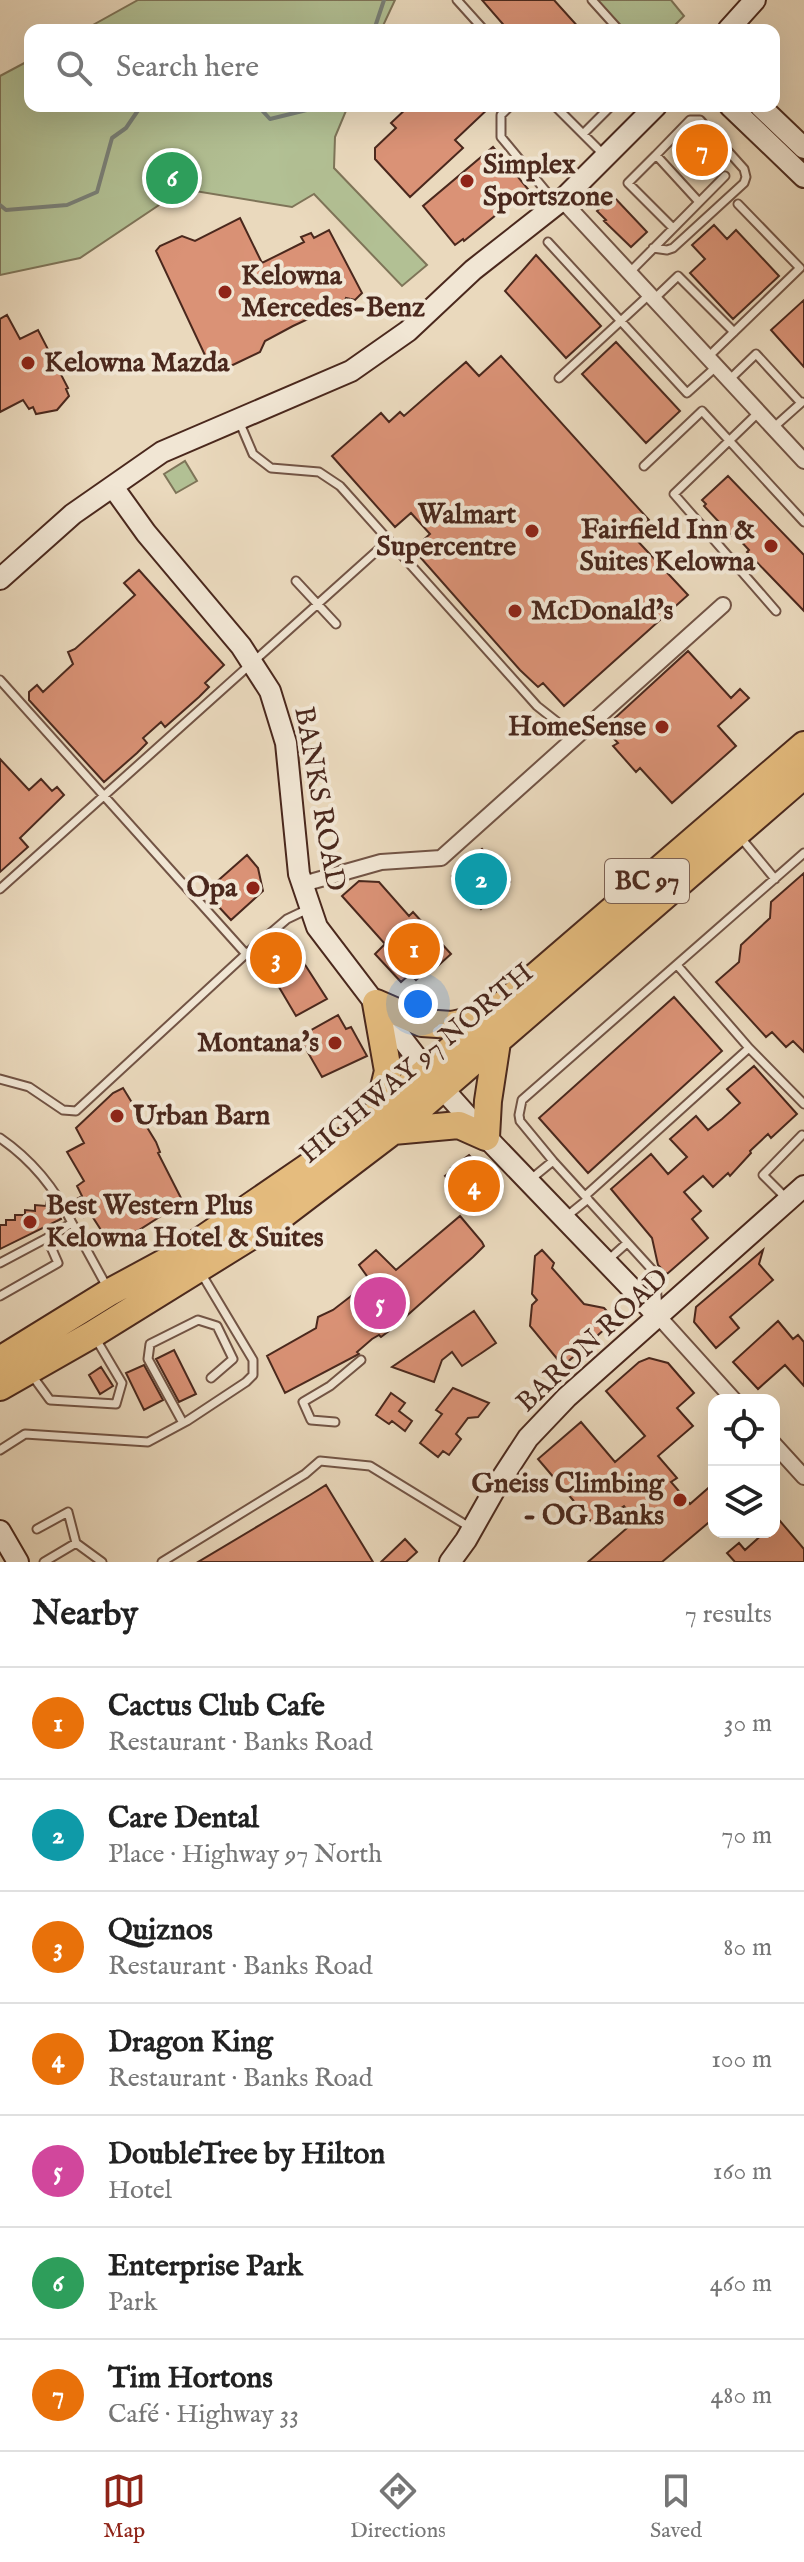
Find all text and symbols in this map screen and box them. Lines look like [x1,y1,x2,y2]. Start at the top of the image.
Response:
search box [24,24,780,112]
icon: search [52,46,96,90]
text: Search here [116,49,259,87]
pin: 7 [676,120,728,180]
pin: 6 [146,148,198,208]
place label: Simplex Sportszone [483,148,613,215]
marker: Simplex Sportszone [458,172,476,190]
place label: Kelowna Mercedes-Benz [241,259,425,326]
marker: Kelowna Mercedes-Benz [216,283,234,301]
place label: Kelowna Mazda [44,346,230,381]
marker: Kelowna Mazda [19,354,37,372]
place label: Walmart Supercentre [376,498,516,565]
place label: Fairfield Inn & Suites Kelowna [579,513,756,580]
marker: Walmart Supercentre [523,522,541,540]
marker: Fairfield Inn & Suites Kelowna [762,537,780,555]
place label: McDonald's [531,594,674,629]
marker: McDonald's [506,602,524,620]
street label: BANKS ROAD [286,704,352,894]
place label: HomeSense [508,710,646,745]
marker: HomeSense [653,718,671,736]
pin: 2 [455,849,507,909]
road number: BC 97 [605,859,689,903]
place label: Opa [187,871,238,906]
marker: Opa [244,879,262,897]
pin: 1 [388,919,440,979]
pin: 3 [250,928,302,988]
street label: HIGHWAY 97 NORTH [293,956,541,1172]
your location [398,984,438,1024]
place label: Montana's [197,1026,319,1061]
marker: Montana's [326,1034,344,1052]
place label: Urban Barn [133,1099,270,1134]
marker: Urban Barn [108,1107,126,1125]
pin: 4 [448,1156,500,1216]
place label: Best Western Plus Kelowna Hotel & Suites [46,1189,324,1256]
marker: Best Western Plus Kelowna Hotel & Suites [21,1213,39,1231]
street label: BARON ROAD [509,1261,677,1421]
pin: 5 [354,1273,406,1333]
map controls [708,1394,780,1538]
button: locate [708,1394,780,1466]
button: layers [708,1466,780,1538]
place label: Gneiss Climbing - OG Banks [472,1467,665,1534]
marker: Gneiss Climbing - OG Banks [671,1491,689,1509]
text: Nearby [32,1593,138,1636]
text: 7 results [685,1598,772,1631]
text: Cactus Club Cafe [108,1688,325,1726]
text: 1 [53,1707,63,1740]
text: 30 m [724,1707,772,1740]
text: Restaurant · Banks Road [108,1726,373,1759]
text: Care Dental [108,1800,259,1838]
text: 2 [52,1819,64,1852]
text: 70 m [721,1819,772,1852]
text: Place · Highway 97 North [108,1838,382,1871]
text: Quiznos [108,1912,213,1950]
text: 3 [53,1931,63,1964]
text: 80 m [723,1931,772,1964]
text: Restaurant · Banks Road [108,1950,373,1983]
text: Dragon King [108,2024,273,2062]
text: 4 [52,2043,64,2076]
text: 100 m [711,2043,772,2076]
text: Restaurant · Banks Road [108,2062,373,2095]
text: DoubleTree by Hilton [108,2136,385,2174]
text: 5 [53,2155,63,2188]
text: 160 m [713,2155,772,2188]
text: Hotel [108,2174,172,2207]
text: Enterprise Park [108,2248,303,2286]
text: 6 [53,2267,63,2300]
text: 460 m [710,2267,772,2300]
text: Park [108,2286,157,2319]
text: Tim Hortons [108,2360,273,2398]
text: 7 [52,2379,64,2412]
text: 480 m [711,2379,772,2412]
text: Café · Highway 33 [108,2398,299,2431]
tab: Map [102,2469,146,2545]
tab: Directions [350,2469,446,2545]
tab: Saved [650,2469,702,2545]

